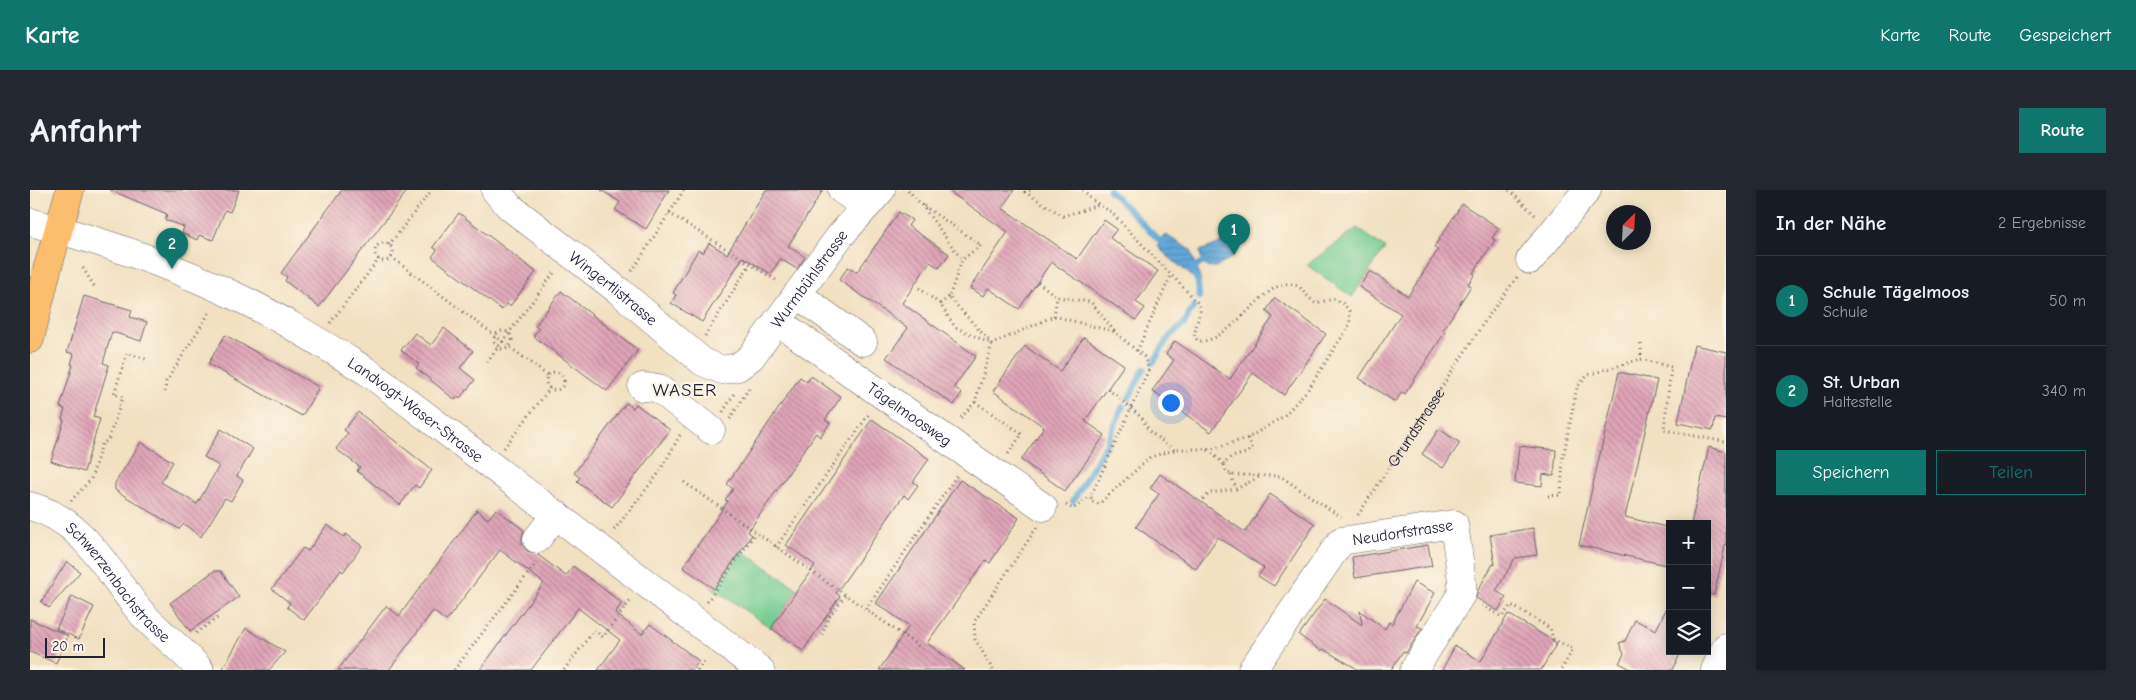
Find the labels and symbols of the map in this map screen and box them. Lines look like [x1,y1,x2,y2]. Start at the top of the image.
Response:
north arrow [1606,205,1651,250]
pin: 1 [1218,214,1250,255]
street label: Wurmbühlstrasse [768,226,851,332]
pin: 2 [156,228,188,269]
street label: Wingertlistrasse [565,248,661,329]
street label: Landvogt-Waser-Strasse [344,354,486,466]
district label: WASER [653,379,717,401]
street label: Tägelmoosweg [864,379,955,450]
street label: Grundstrasse [1384,385,1449,470]
your location [1158,390,1184,416]
street label: Neudorfstrasse [1351,516,1454,549]
street label: Schwerzenbachstrasse [62,519,174,646]
scale bar [45,635,105,658]

